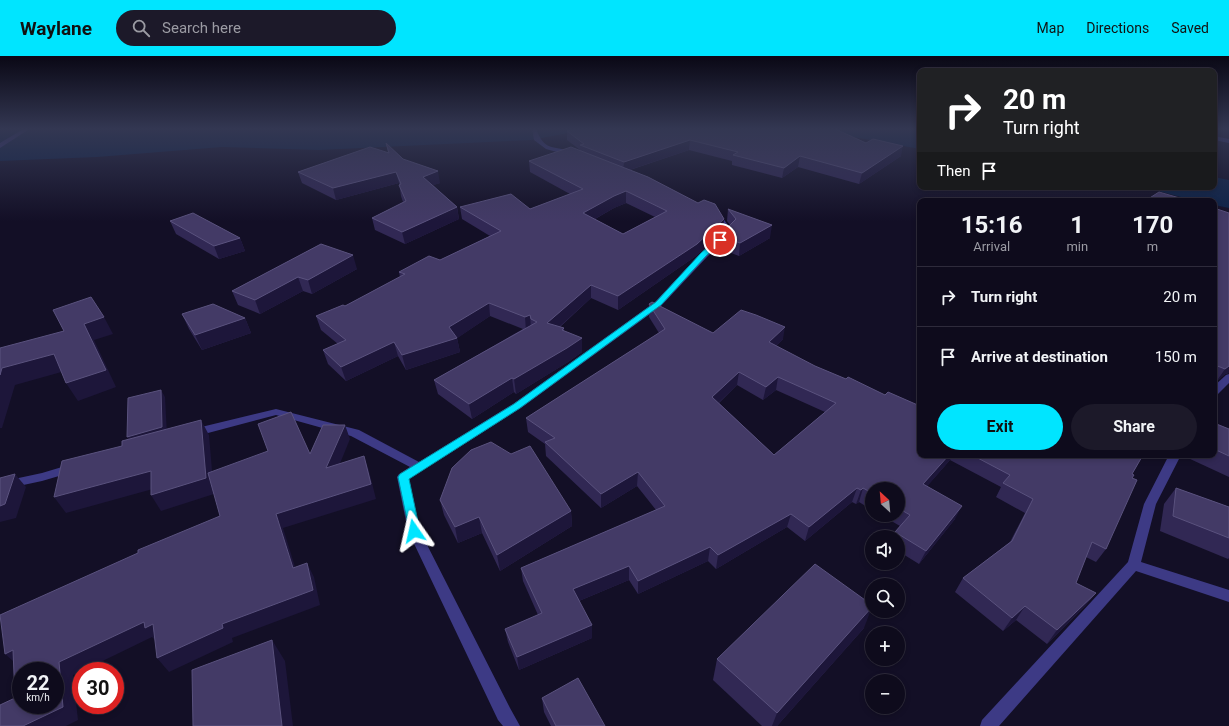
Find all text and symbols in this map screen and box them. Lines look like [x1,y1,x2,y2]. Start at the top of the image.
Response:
search box [116,10,396,46]
text: Waylane [20,17,92,40]
icon: search [130,17,152,39]
text: Search here [162,19,241,37]
text: Map [1037,20,1064,36]
text: Directions [1086,20,1149,36]
text: Saved [1171,20,1209,36]
text: 20 m [1003,83,1066,116]
icon: right [937,84,989,136]
text: Turn right [1003,117,1080,138]
icon: arrive [978,160,1000,182]
text: Then [937,162,970,180]
text: 15:16 [961,211,1023,239]
text: 1 [1070,211,1084,239]
text: 170 [1132,211,1173,239]
pin [703,223,737,257]
icon: arrive [709,229,731,251]
text: Arrival [973,239,1010,254]
text: min [1066,239,1088,254]
text: m [1147,239,1158,254]
icon: right [937,286,959,308]
text: Turn right [971,288,1037,306]
text: 20 m [1163,288,1197,306]
icon: arrive [937,346,959,368]
text: Arrive at destination [971,348,1108,366]
text: 150 m [1155,348,1197,366]
button: Exit [937,404,1063,450]
button: Share [1071,404,1197,450]
north arrow [865,482,905,522]
map controls [865,482,905,714]
position arrow [393,510,435,552]
button: sound [865,530,905,570]
button: search [865,578,905,618]
button: + [865,626,905,666]
speed limit sign: 30 [72,662,124,714]
text: 22 [27,671,49,695]
button: − [865,674,905,714]
text: km/h [26,692,50,703]

